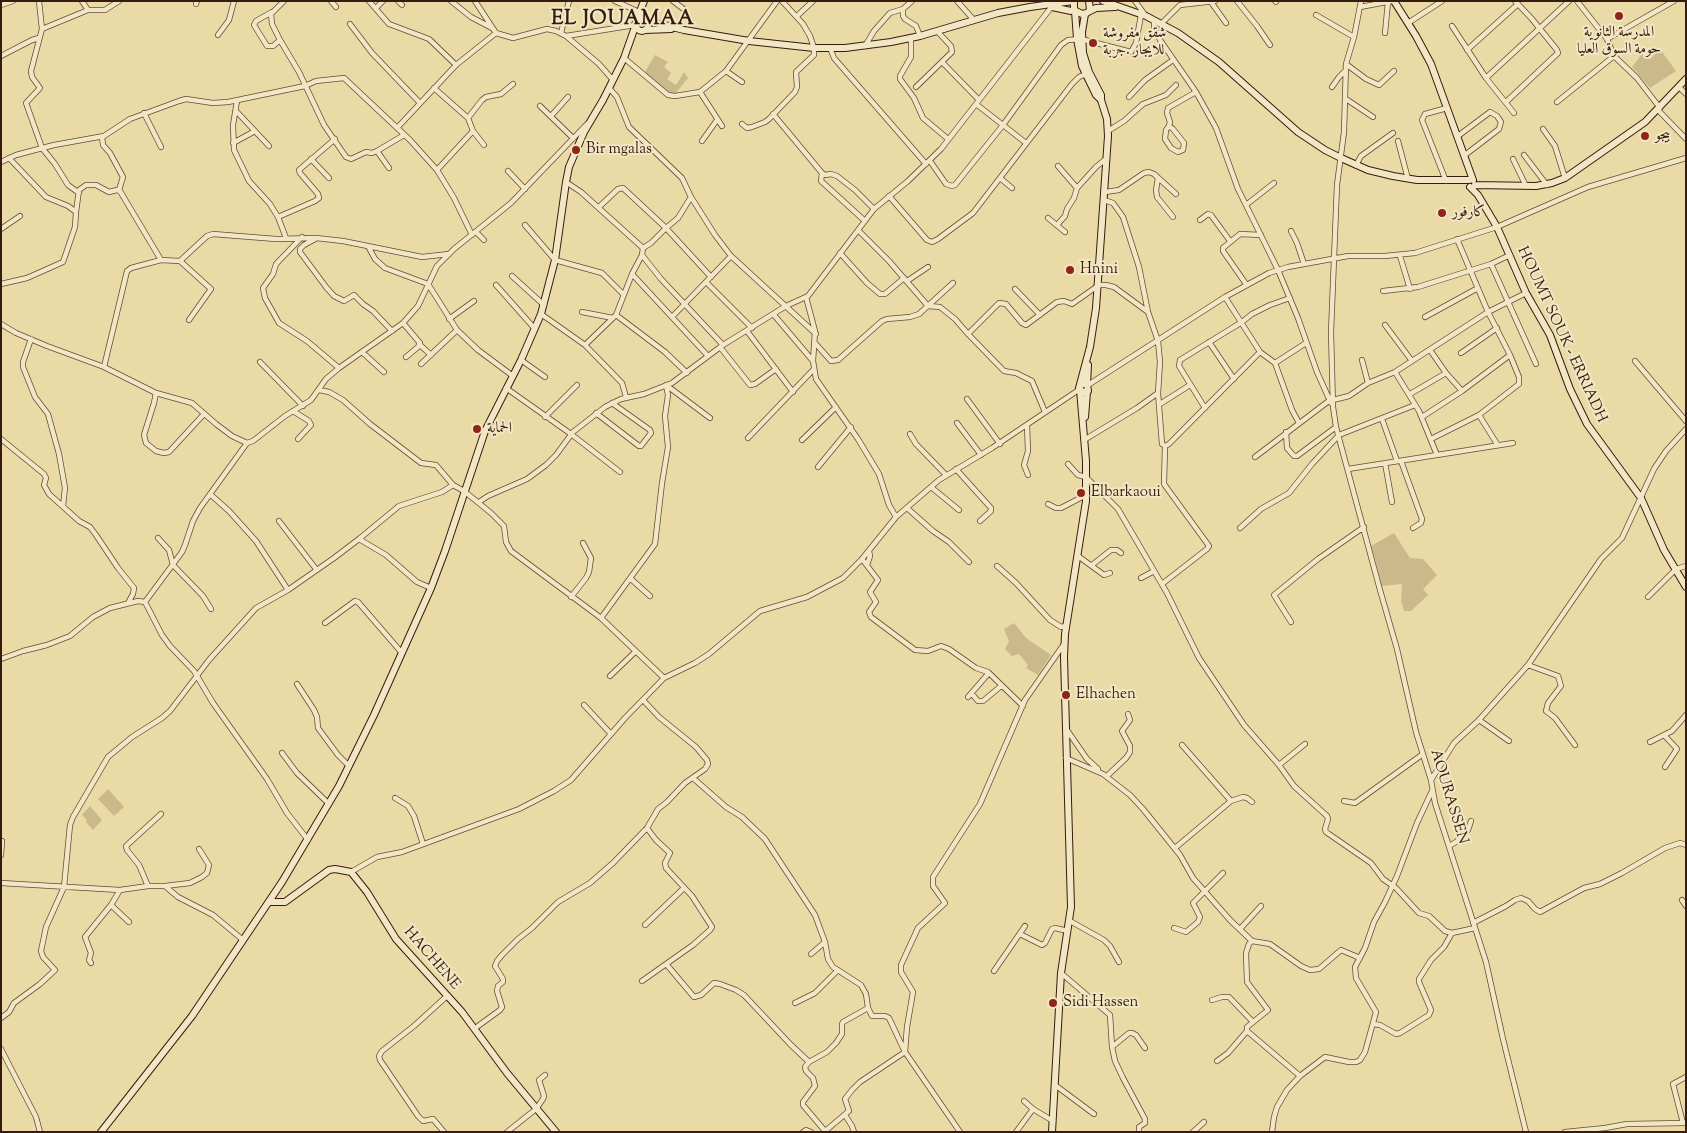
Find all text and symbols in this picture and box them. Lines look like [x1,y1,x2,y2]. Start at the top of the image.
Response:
district label: EL JOUAMAA [550,9,696,33]
marker: المدرسة الثانوية حومة السوق العليا [1613,10,1625,22]
place label: المدرسة الثانوية حومة السوق العليا [1577,24,1661,59]
place label: شقق مفروشة للايجار .جربة [1103,25,1166,60]
marker: شقق مفروشة للايجار .جربة [1087,37,1099,49]
place label: بيجو [1655,127,1670,145]
marker: بيجو [1639,130,1651,142]
place label: Bir mgalas [586,141,652,159]
marker: Bir mgalas [570,144,582,156]
place label: كارفور [1452,204,1485,222]
marker: كارفور [1436,207,1448,219]
street label: HOUMT SOUK - ERRIADH [1512,244,1610,426]
place label: Hnini [1080,261,1118,279]
marker: Hnini [1064,264,1076,276]
place label: الحماية [487,420,512,438]
marker: الحماية [471,423,483,435]
place label: Elbarkaoui [1091,484,1161,502]
marker: Elbarkaoui [1075,487,1087,499]
place label: Elhachen [1076,686,1136,704]
marker: Elhachen [1060,689,1072,701]
street label: AOURASSEN [1425,747,1471,847]
street label: HACHENE [399,924,463,994]
place label: Sidi Hassen [1063,994,1138,1012]
marker: Sidi Hassen [1047,997,1059,1009]

